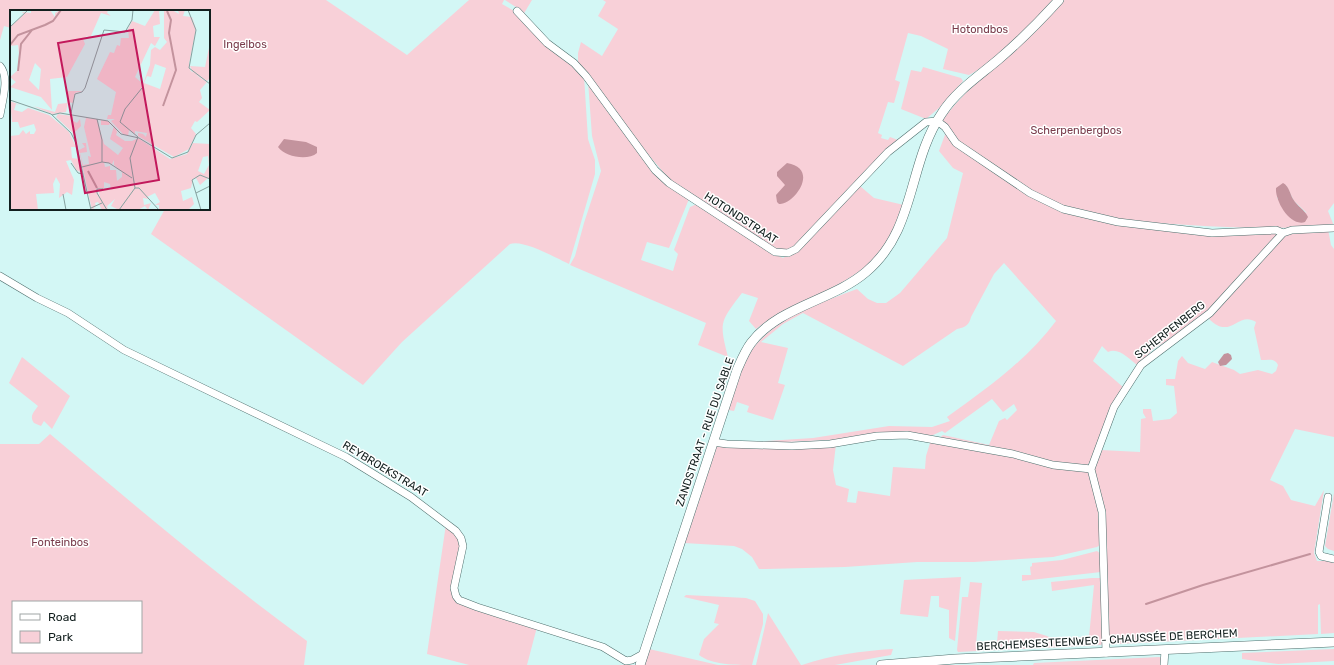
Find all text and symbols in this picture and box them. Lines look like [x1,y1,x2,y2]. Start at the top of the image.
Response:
inset map [10,10,210,210]
park label: Hotondbos [952,23,1009,36]
park label: Ingelbos [223,38,267,51]
park label: Scherpenbergbos [1030,124,1122,137]
street label: HOTONDSTRAAT [702,189,781,247]
street label: SCHERPENBERG [1132,298,1208,362]
street label: ZANDSTRAAT - RUE DU SABLE [673,355,737,508]
street label: REYBROEKSTRAAT [340,439,430,500]
park label: Fonteinbos [31,536,89,549]
legend [12,601,142,653]
text: Road [48,610,76,624]
street label: BERCHEMSESTEENWEG - CHAUSSÉE DE BERCHEM [976,627,1238,653]
text: Park [48,630,74,644]

